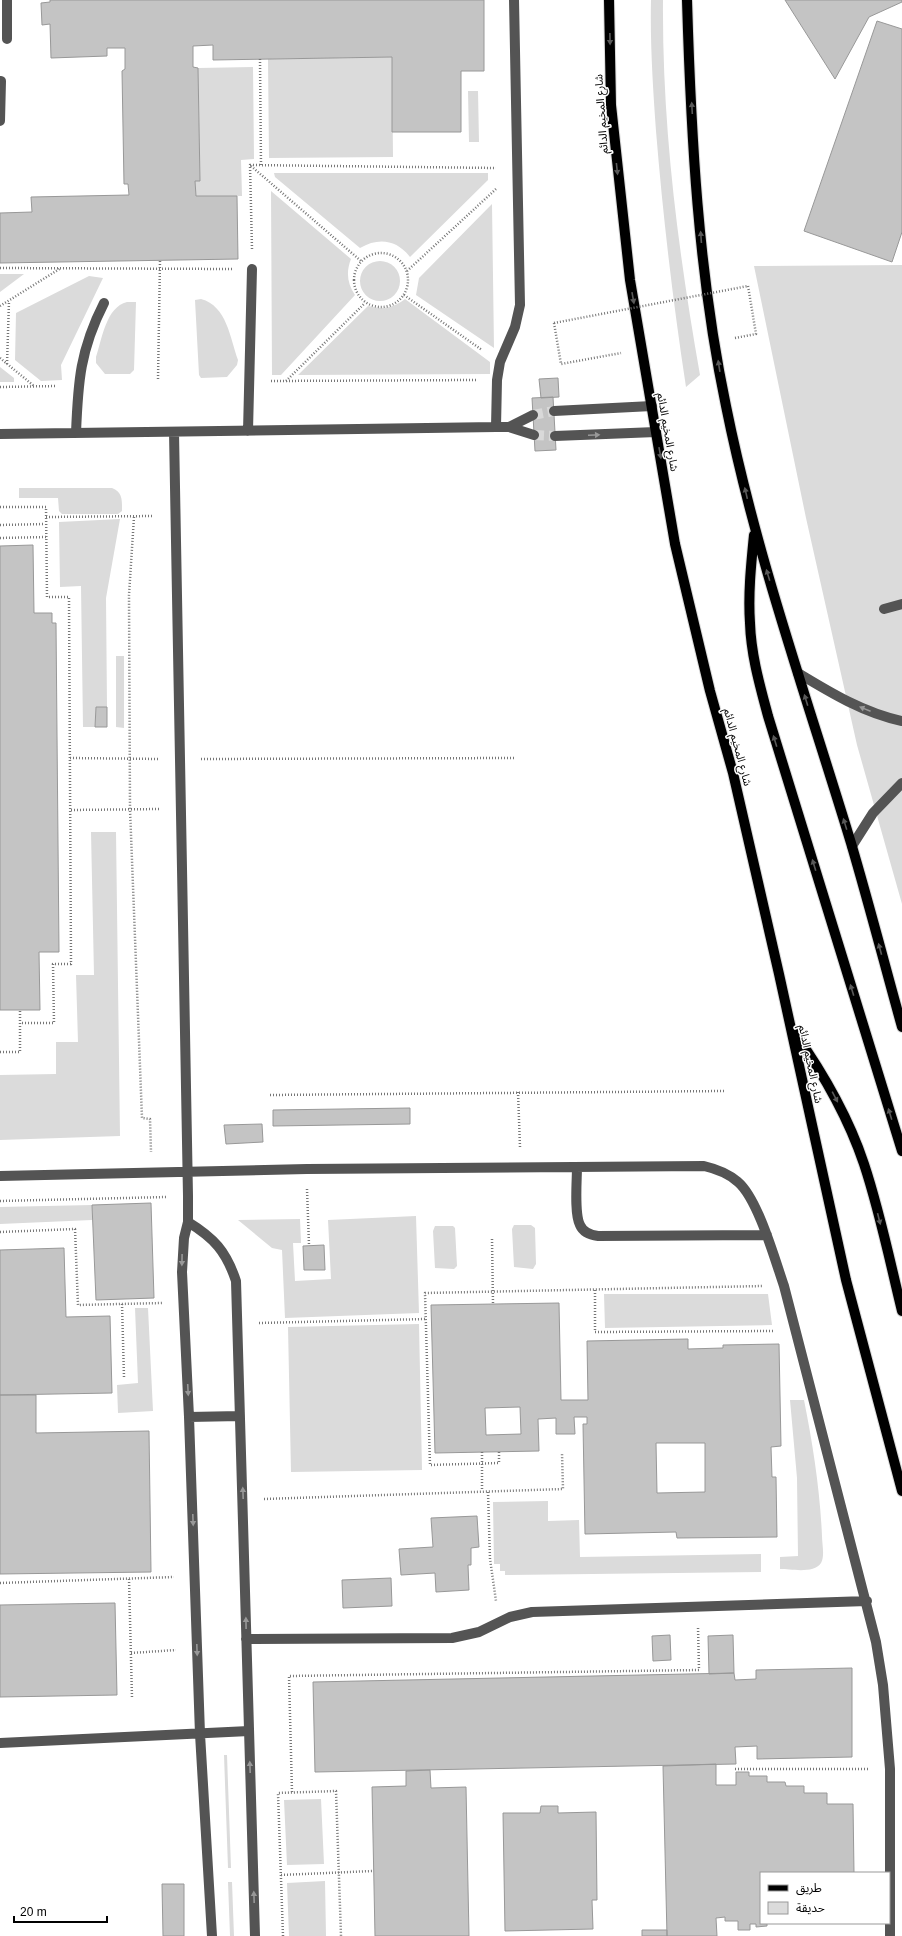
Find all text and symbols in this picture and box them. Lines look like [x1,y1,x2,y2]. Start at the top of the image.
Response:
one-way arrow [607,33,613,46]
street label: شارع المخيم الدائم [592,73,613,154]
one-way arrow [689,101,695,114]
one-way arrow [614,163,621,175]
one-way arrow [698,231,705,243]
one-way arrow [630,292,636,304]
one-way arrow [716,360,722,372]
street label: شارع المخيم الدائم [652,392,681,473]
one-way arrow [588,432,601,438]
one-way arrow [657,447,663,460]
one-way arrow [742,487,748,499]
one-way arrow [765,569,771,581]
one-way arrow [803,693,809,705]
one-way arrow [859,706,871,712]
street label: شارع المخيم الدائم [719,707,754,788]
one-way arrow [772,735,778,747]
one-way arrow [842,817,848,829]
one-way arrow [811,859,817,871]
one-way arrow [877,943,883,955]
one-way arrow [849,983,855,995]
street label: شارع المخيم الدائم [794,1024,825,1105]
one-way arrow [831,1092,838,1103]
one-way arrow [887,1108,893,1120]
one-way arrow [876,1213,882,1225]
one-way arrow [179,1254,185,1267]
one-way arrow [185,1384,191,1397]
one-way arrow [239,1487,246,1499]
one-way arrow [190,1514,196,1527]
one-way arrow [243,1616,249,1629]
one-way arrow [194,1644,200,1657]
one-way arrow [247,1760,253,1773]
legend [760,1872,890,1924]
text: طريق [796,1881,822,1896]
one-way arrow [250,1891,257,1903]
scale bar [14,1898,107,1924]
text: حديقة [796,1901,825,1915]
text: 20 m [20,1905,47,1919]

